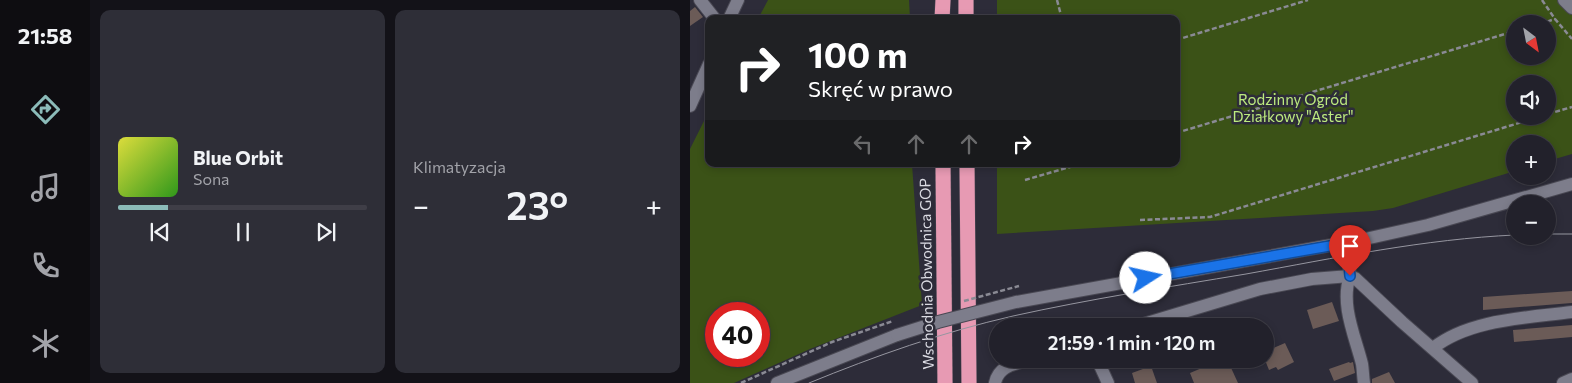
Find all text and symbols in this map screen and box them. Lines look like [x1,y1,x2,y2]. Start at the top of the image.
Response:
north arrow [1506,15,1556,65]
map controls [1506,15,1556,245]
text: 21:58 [18,22,72,49]
text: 100 m [808,32,908,75]
icon: right [725,35,790,100]
text: Skręć w prawo [808,75,953,102]
button: sound [1506,75,1556,125]
park label: Rodzinny Ogród Działkowy "Aster" [1232,90,1354,125]
icon: directions [28,92,63,127]
icon: left [849,130,877,158]
icon: ahead [902,130,930,158]
icon: ahead [955,130,983,158]
icon: right [1008,130,1036,158]
button: + [1506,135,1556,185]
text: Blue Orbit [193,146,283,169]
text: Klimatyzacja [413,157,506,176]
text: Sona [193,169,229,188]
icon: music [28,170,63,205]
street label: Wschodnia Obwodnica GOP [915,178,937,370]
text: 23° [506,181,568,228]
text: − [413,188,429,222]
text: + [646,188,662,222]
button: − [1506,195,1556,245]
icon: previous [146,218,174,246]
icon: pause [229,218,257,246]
icon: next [312,218,340,246]
pin [1329,225,1371,276]
icon: arrive [1336,232,1364,260]
icon: phone [28,248,63,283]
position arrow [1119,251,1171,303]
speed limit sign: 40 [705,302,770,367]
icon: climate [28,326,63,361]
text: 21:59 · 1 min · 120 m [1048,331,1215,354]

